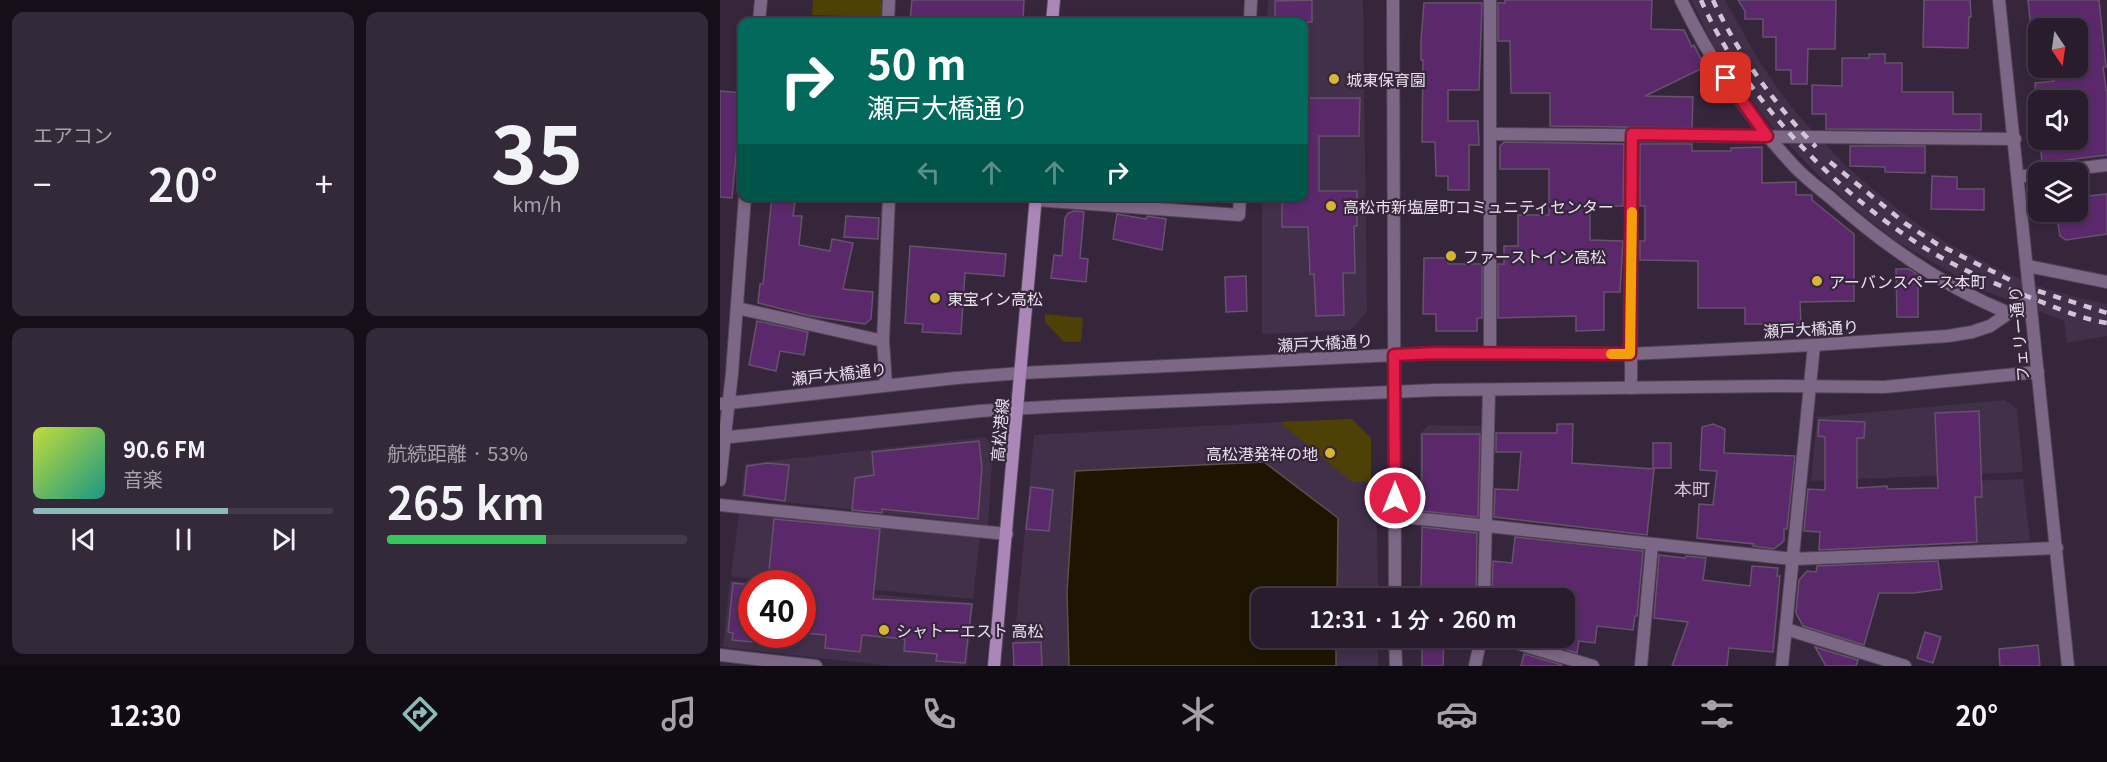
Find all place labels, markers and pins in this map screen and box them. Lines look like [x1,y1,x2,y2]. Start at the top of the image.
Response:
pin [1700,52,1751,103]
place label: 城東保育園 [1346,67,1426,91]
marker: 城東保育園 [1327,72,1341,86]
place label: 高松市新塩屋町コミュニティセンター [1343,194,1614,218]
marker: 高松市新塩屋町コミュニティセンター [1324,199,1338,213]
place label: ファーストイン高松 [1463,244,1606,268]
marker: ファーストイン高松 [1444,249,1458,263]
place label: アーバンスペース本町 [1829,269,1986,293]
marker: アーバンスペース本町 [1810,274,1824,288]
place label: 東宝イン高松 [947,286,1043,310]
marker: 東宝イン高松 [928,291,942,305]
place label: 高松港発祥の地 [1206,441,1318,465]
marker: 高松港発祥の地 [1323,446,1337,460]
place label: シャトーエスト 高松 [896,618,1044,642]
marker: シャトーエスト 高松 [877,623,891,637]

